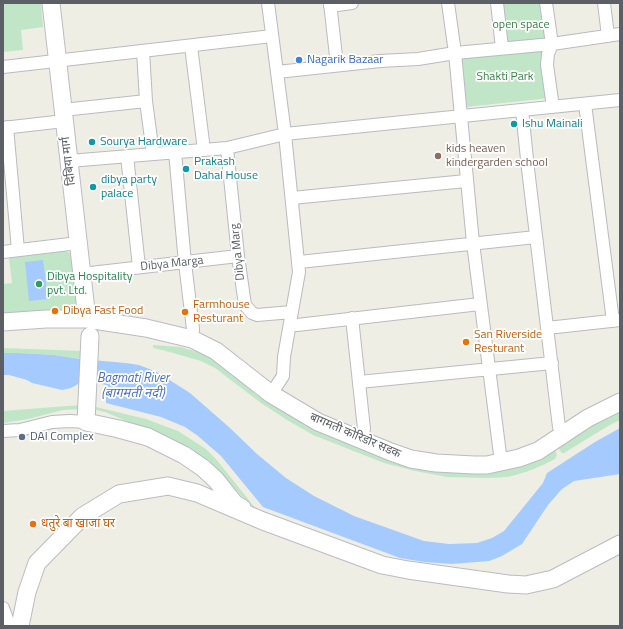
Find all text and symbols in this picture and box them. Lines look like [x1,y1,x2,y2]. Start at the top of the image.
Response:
park label: open space [493,18,549,32]
place label: Nagarik Bazaar [307,53,384,67]
marker: Nagarik Bazaar [294,55,304,65]
park label: Shakti Park [476,70,534,84]
place label: Ishu Mainali [522,117,583,131]
marker: Ishu Mainali [509,119,519,129]
place label: Sourya Hardware [100,135,187,149]
street label: दिबिया मार्ग [59,136,79,186]
marker: Sourya Hardware [87,137,97,147]
place label: kids heaven kindergarden school [446,142,548,170]
marker: kids heaven kindergarden school [433,151,443,161]
place label: Prakash Dahal House [194,155,258,183]
marker: Prakash Dahal House [181,164,191,174]
place label: dibya party palace [101,173,157,201]
marker: dibya party palace [88,182,98,192]
street label: Dibya Marg [228,223,248,281]
street label: Dibya Marga [140,254,204,274]
place label: Dibya Hospitality pvt. Ltd. [47,270,132,298]
marker: Dibya Hospitality pvt. Ltd. [34,279,44,289]
place label: Farmhouse Resturant [193,298,250,326]
place label: Dibya Fast Food [63,304,143,318]
marker: Dibya Fast Food [50,306,60,316]
marker: Farmhouse Resturant [180,307,190,317]
place label: San Riverside Resturant [474,328,542,356]
marker: San Riverside Resturant [461,337,471,347]
water label: Bagmati River (बागमती नदी) [97,371,169,402]
street label: बागमती कोरिडोर सडक [307,410,403,462]
place label: DAI Complex [30,430,94,444]
marker: DAI Complex [17,432,27,442]
place label: धतुरे बा खाजा घर [41,517,115,531]
marker: धतुरे बा खाजा घर [28,519,38,529]

